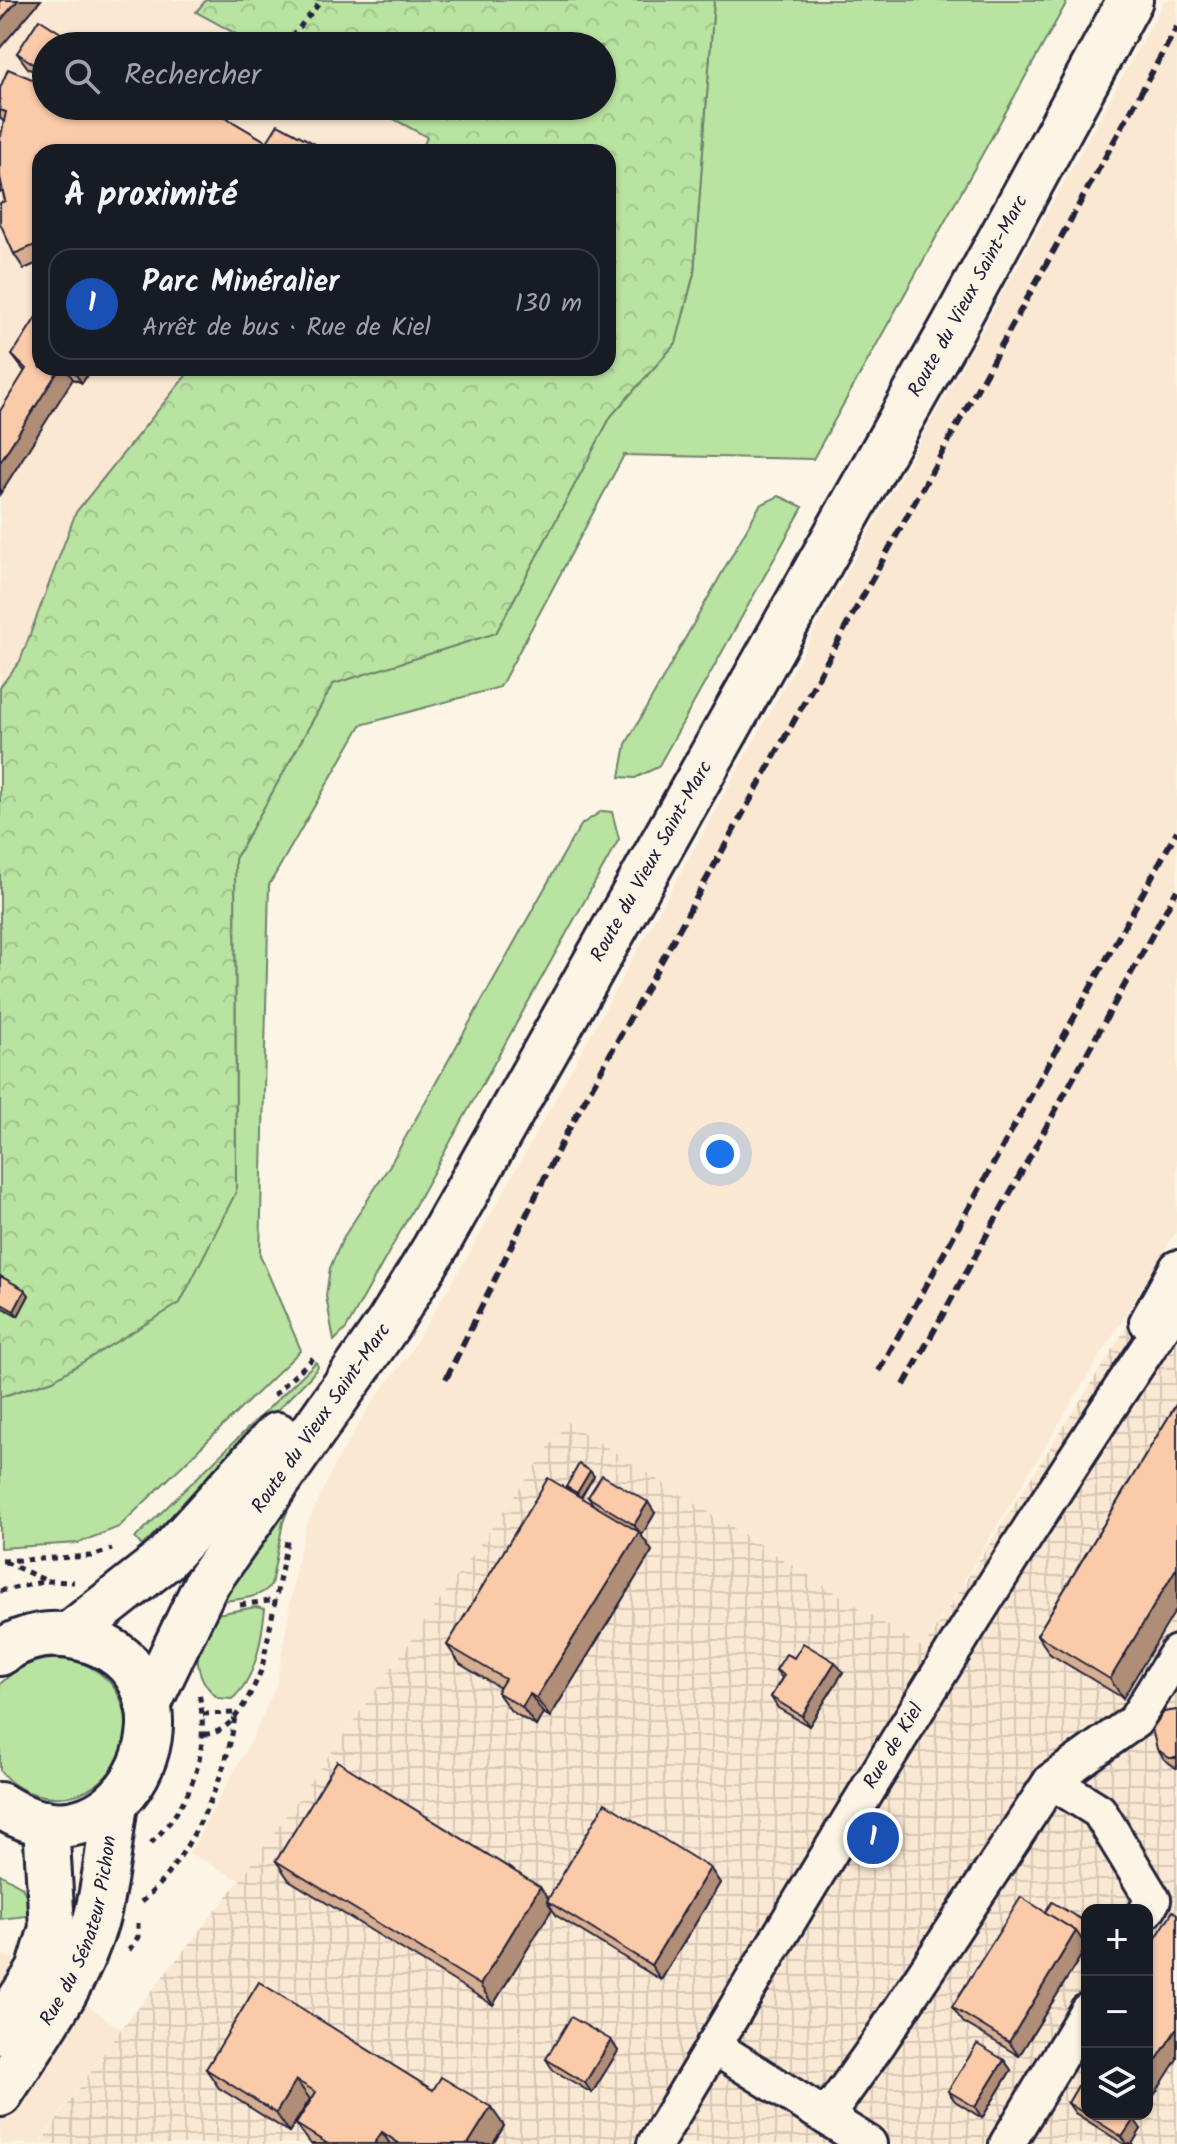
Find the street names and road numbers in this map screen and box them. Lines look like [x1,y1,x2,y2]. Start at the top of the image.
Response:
street label: Route du Vieux Saint-Marc [900,189,1037,404]
street label: Route du Vieux Saint-Marc [583,755,722,968]
street label: Route du Vieux Saint-Marc [244,1317,400,1521]
street label: Rue de Kiel [856,1697,933,1796]
street label: Rue du Sénateur Pichon [32,1834,126,2033]

